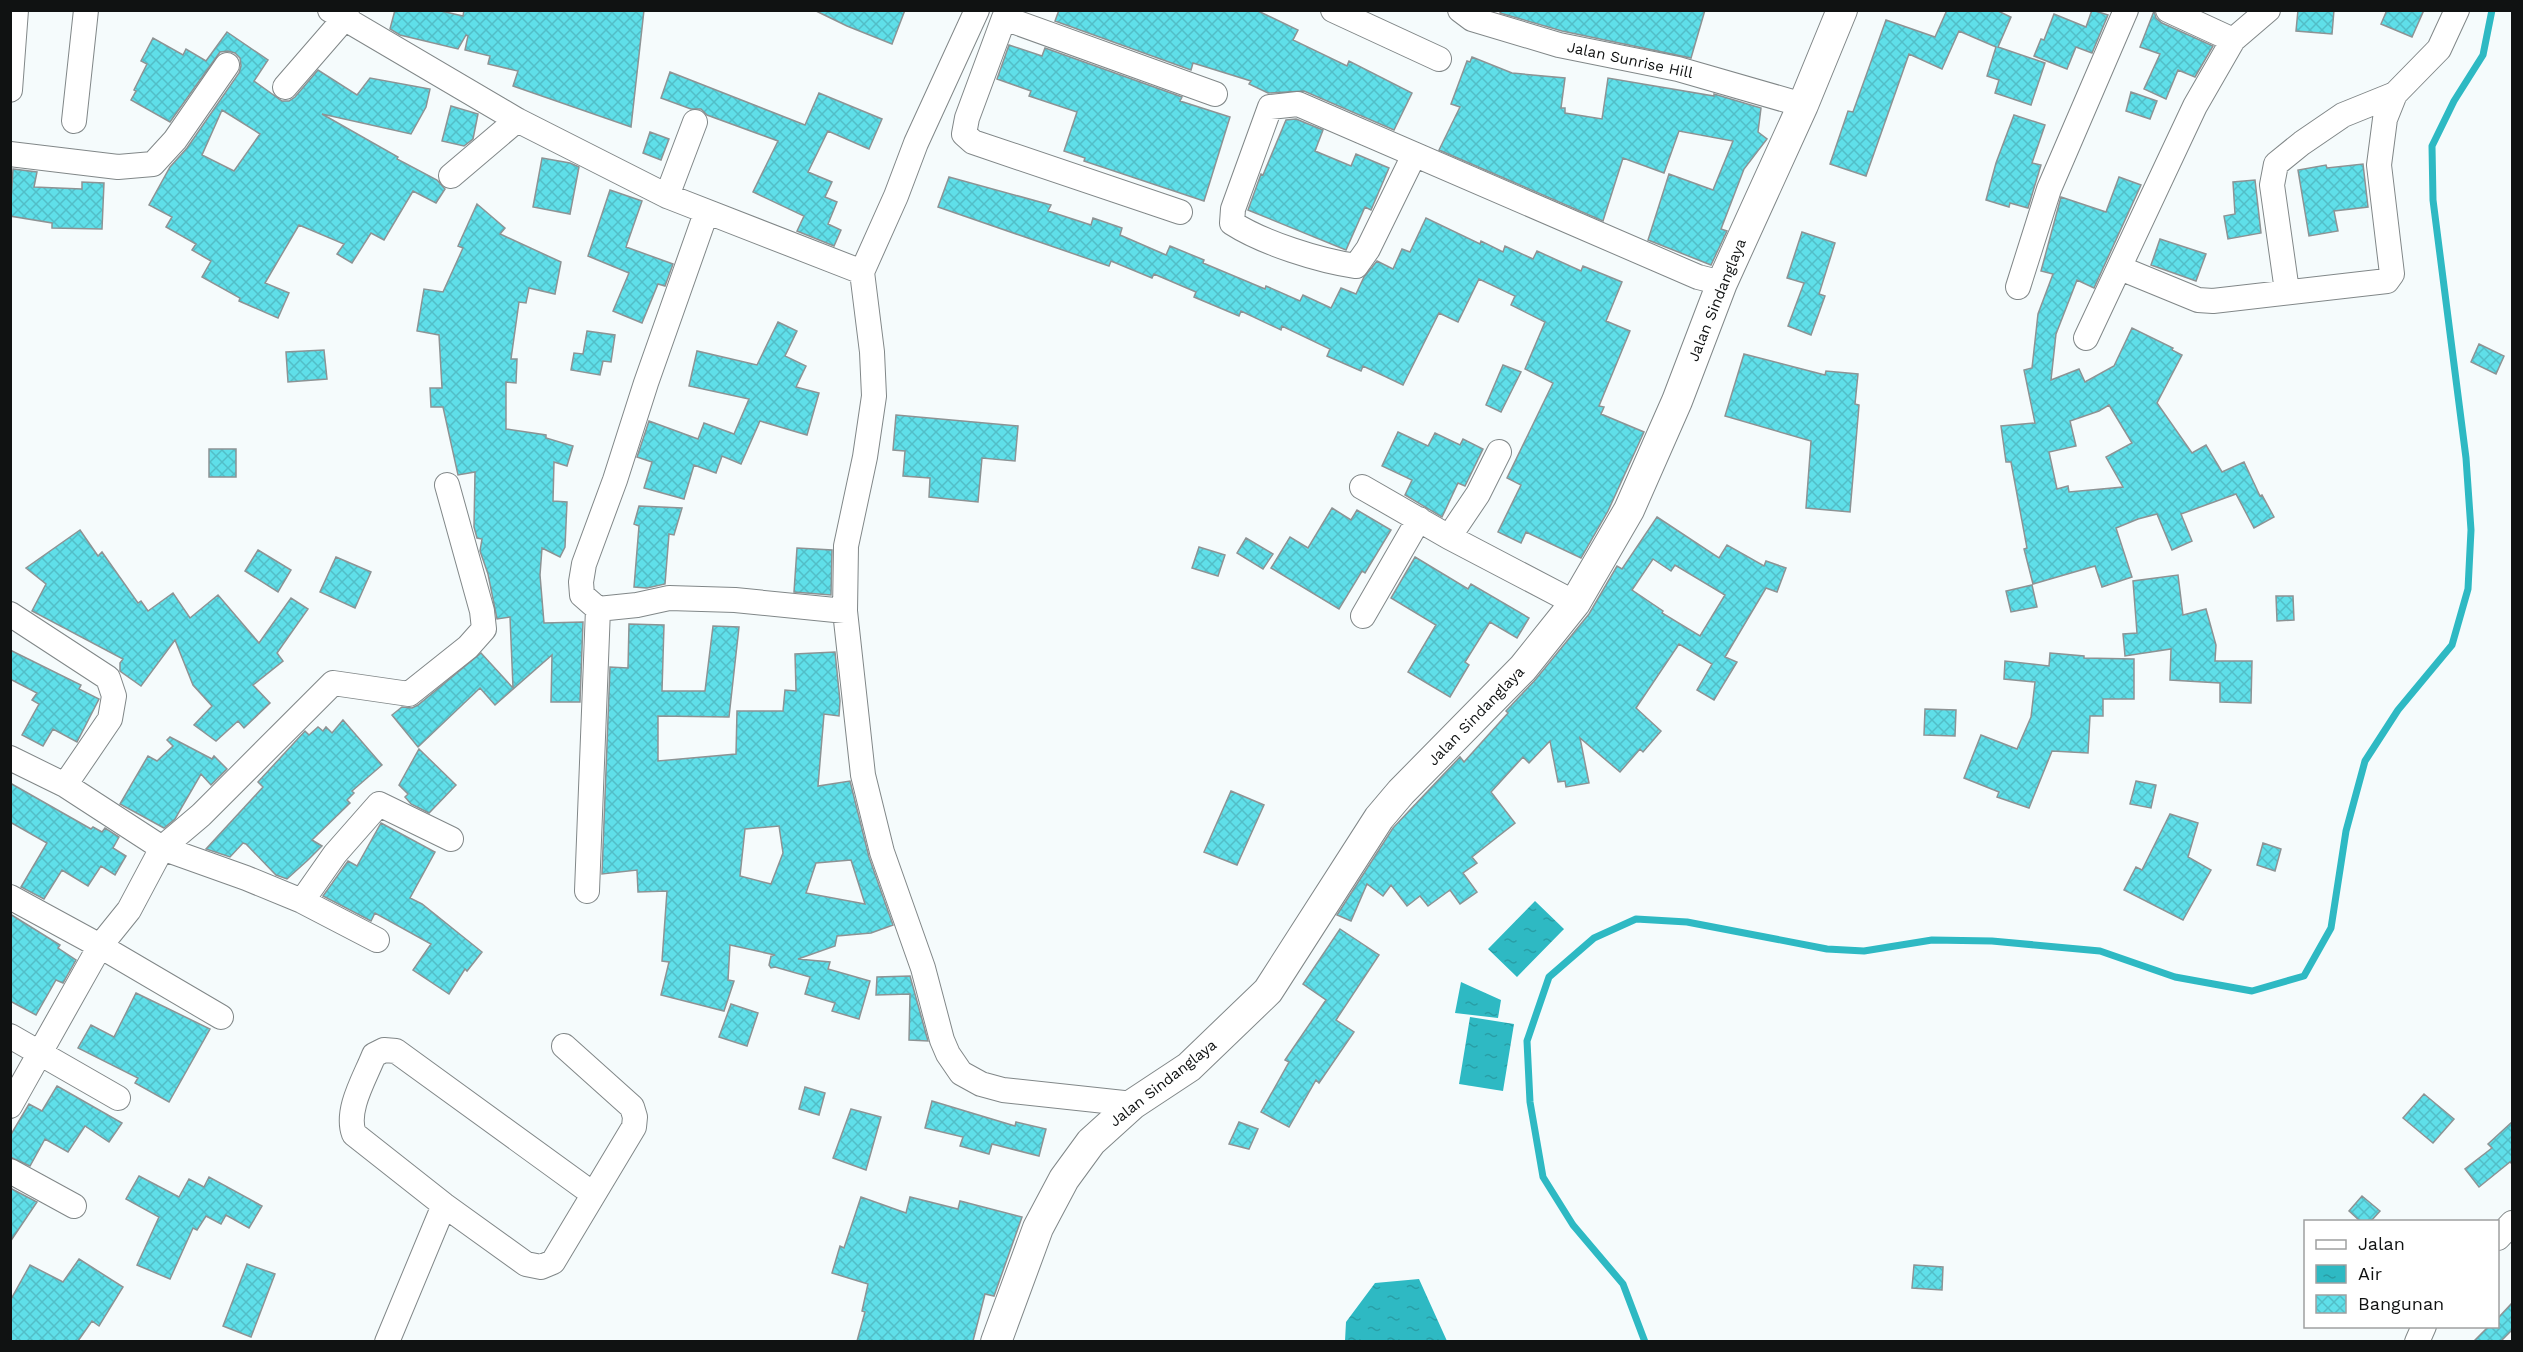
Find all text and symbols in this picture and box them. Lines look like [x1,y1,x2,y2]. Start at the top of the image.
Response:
street label: Jalan Sunrise Hill [1565,38,1695,82]
street label: Jalan Sindanglaya [1684,236,1750,364]
street label: Jalan Sindanglaya [1424,662,1528,769]
street label: Jalan Sindanglaya [1106,1035,1220,1130]
legend [2304,1220,2499,1328]
text: Jalan [2358,1233,2405,1254]
text: Air [2358,1263,2382,1284]
text: Bangunan [2358,1293,2444,1314]

